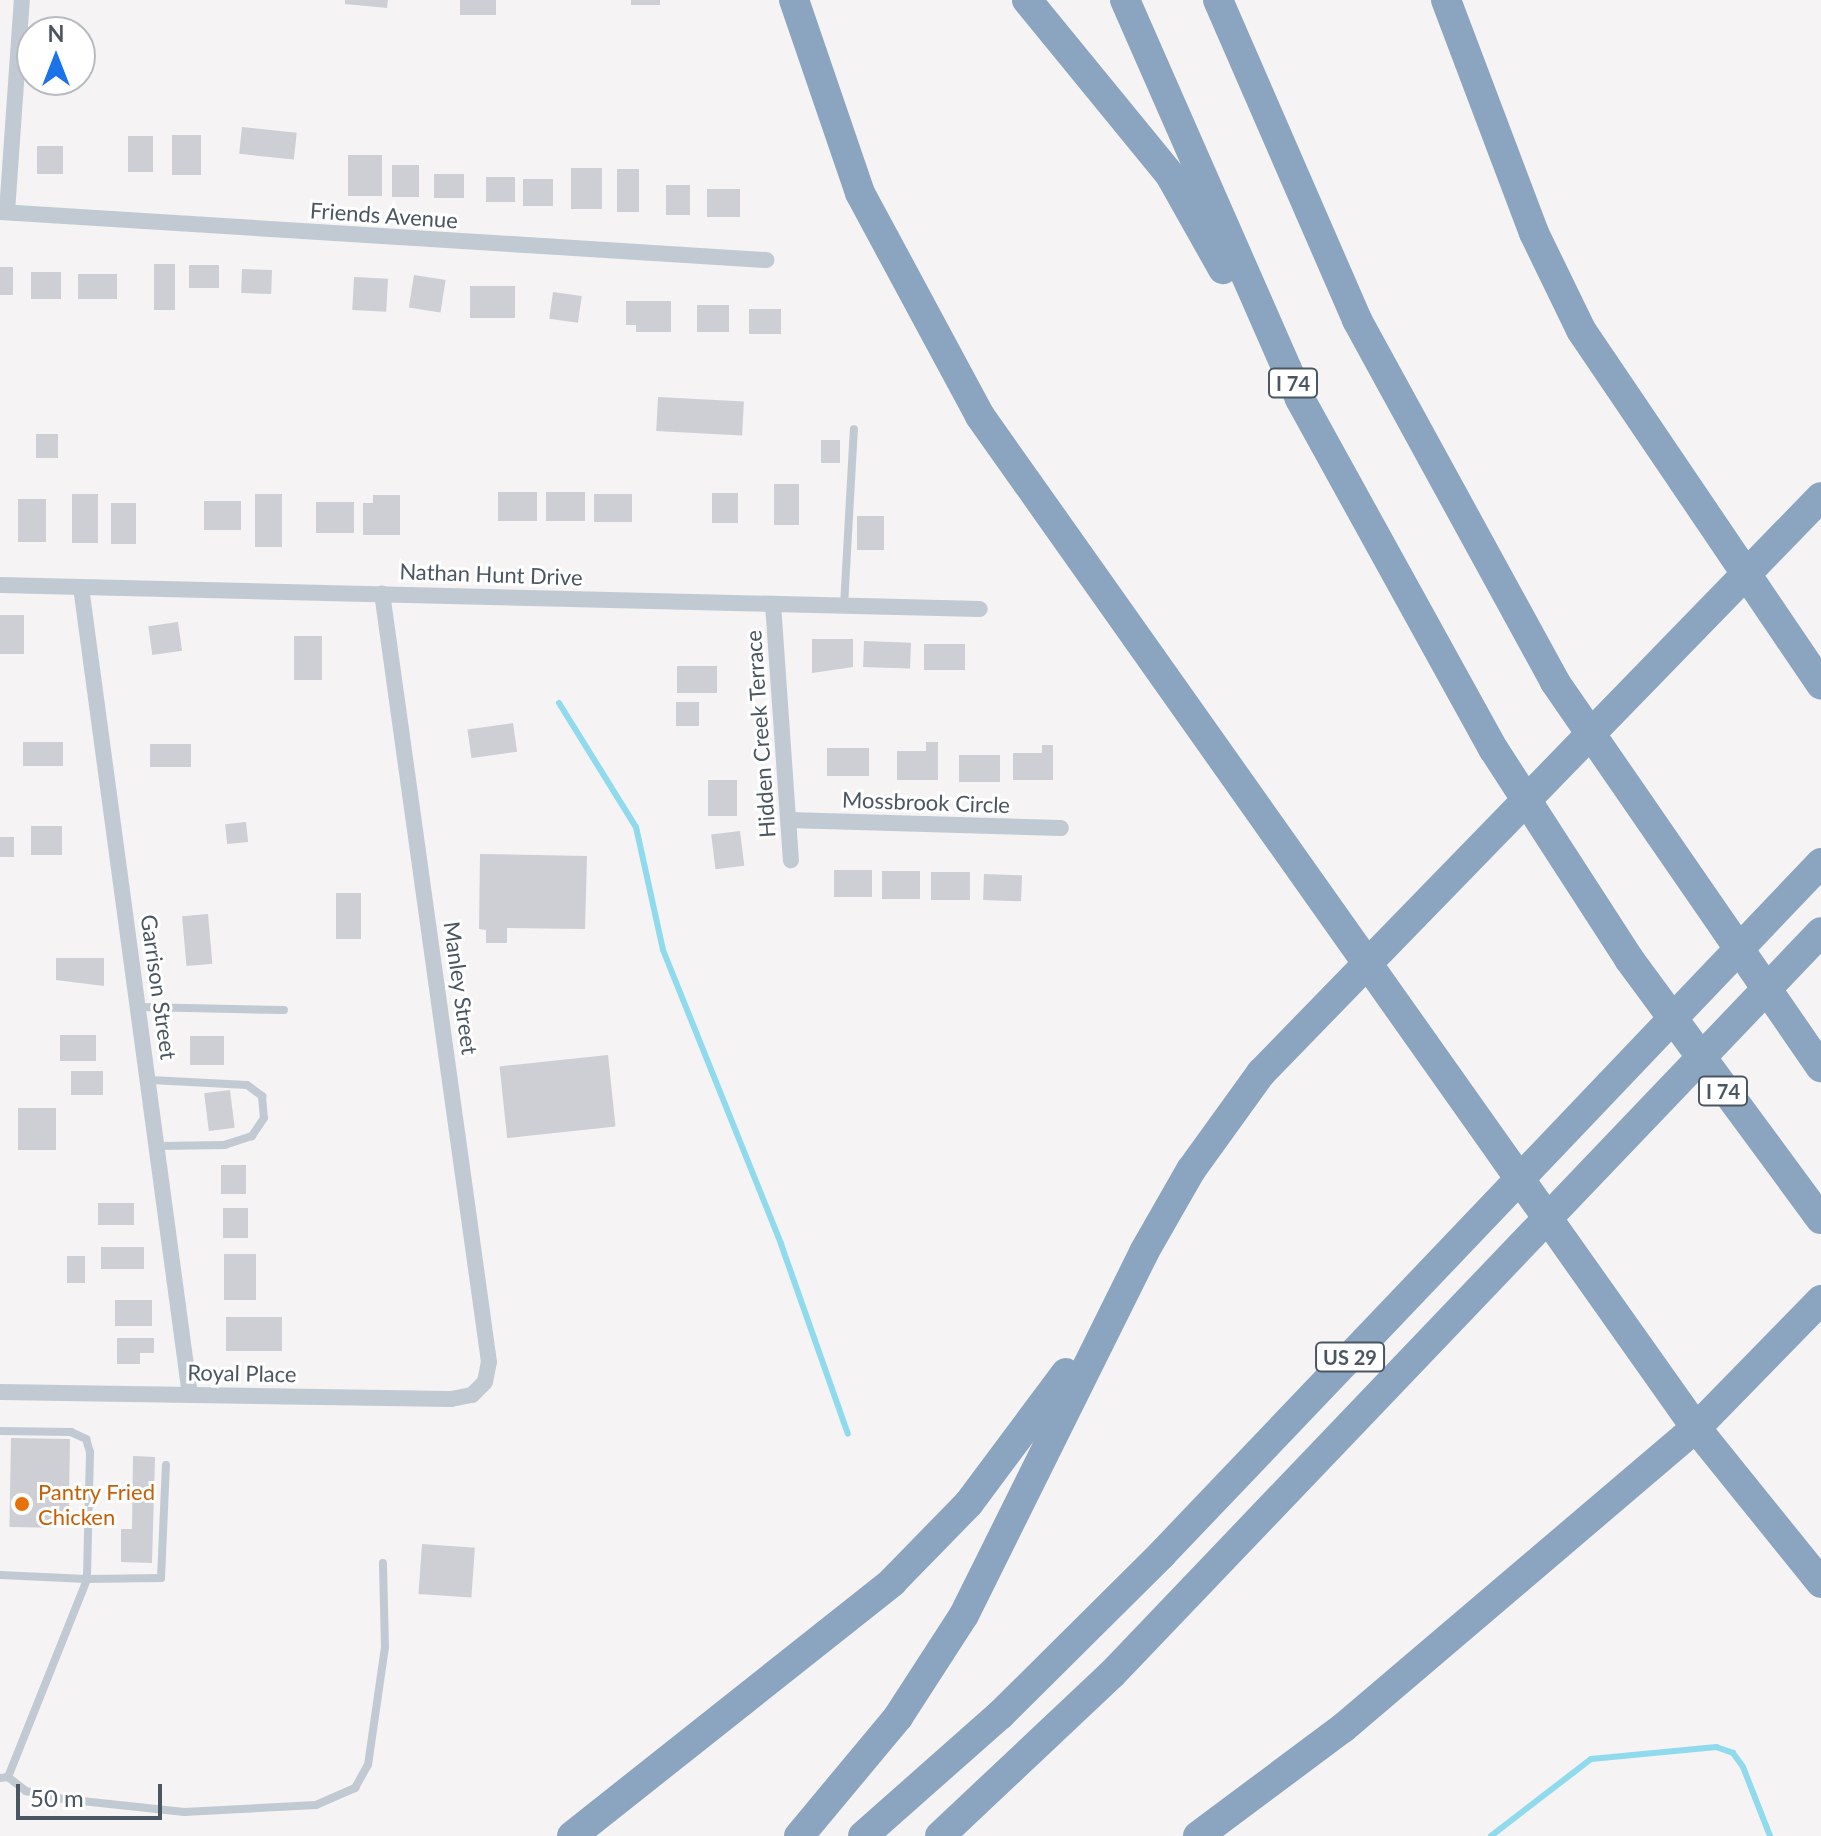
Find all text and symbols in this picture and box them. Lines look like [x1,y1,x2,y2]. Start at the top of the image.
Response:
north arrow [16,16,96,96]
text: N [48,20,64,47]
street label: Friends Avenue [309,197,459,233]
road number: I 74 [1267,367,1319,399]
street label: Nathan Hunt Drive [399,558,583,590]
street label: Hidden Creek Terrace [740,629,780,839]
street label: Mossbrook Circle [842,786,1010,818]
street label: Garrison Street [136,913,182,1061]
street label: Manley Street [439,919,483,1057]
road number: I 74 [1697,1075,1749,1107]
road number: US 29 [1314,1341,1386,1373]
street label: Royal Place [187,1359,297,1387]
place label: Pantry Fried Chicken [38,1478,156,1530]
marker: Pantry Fried Chicken [13,1495,31,1513]
scale bar [20,1768,166,1818]
text: 50 m [30,1783,84,1812]

